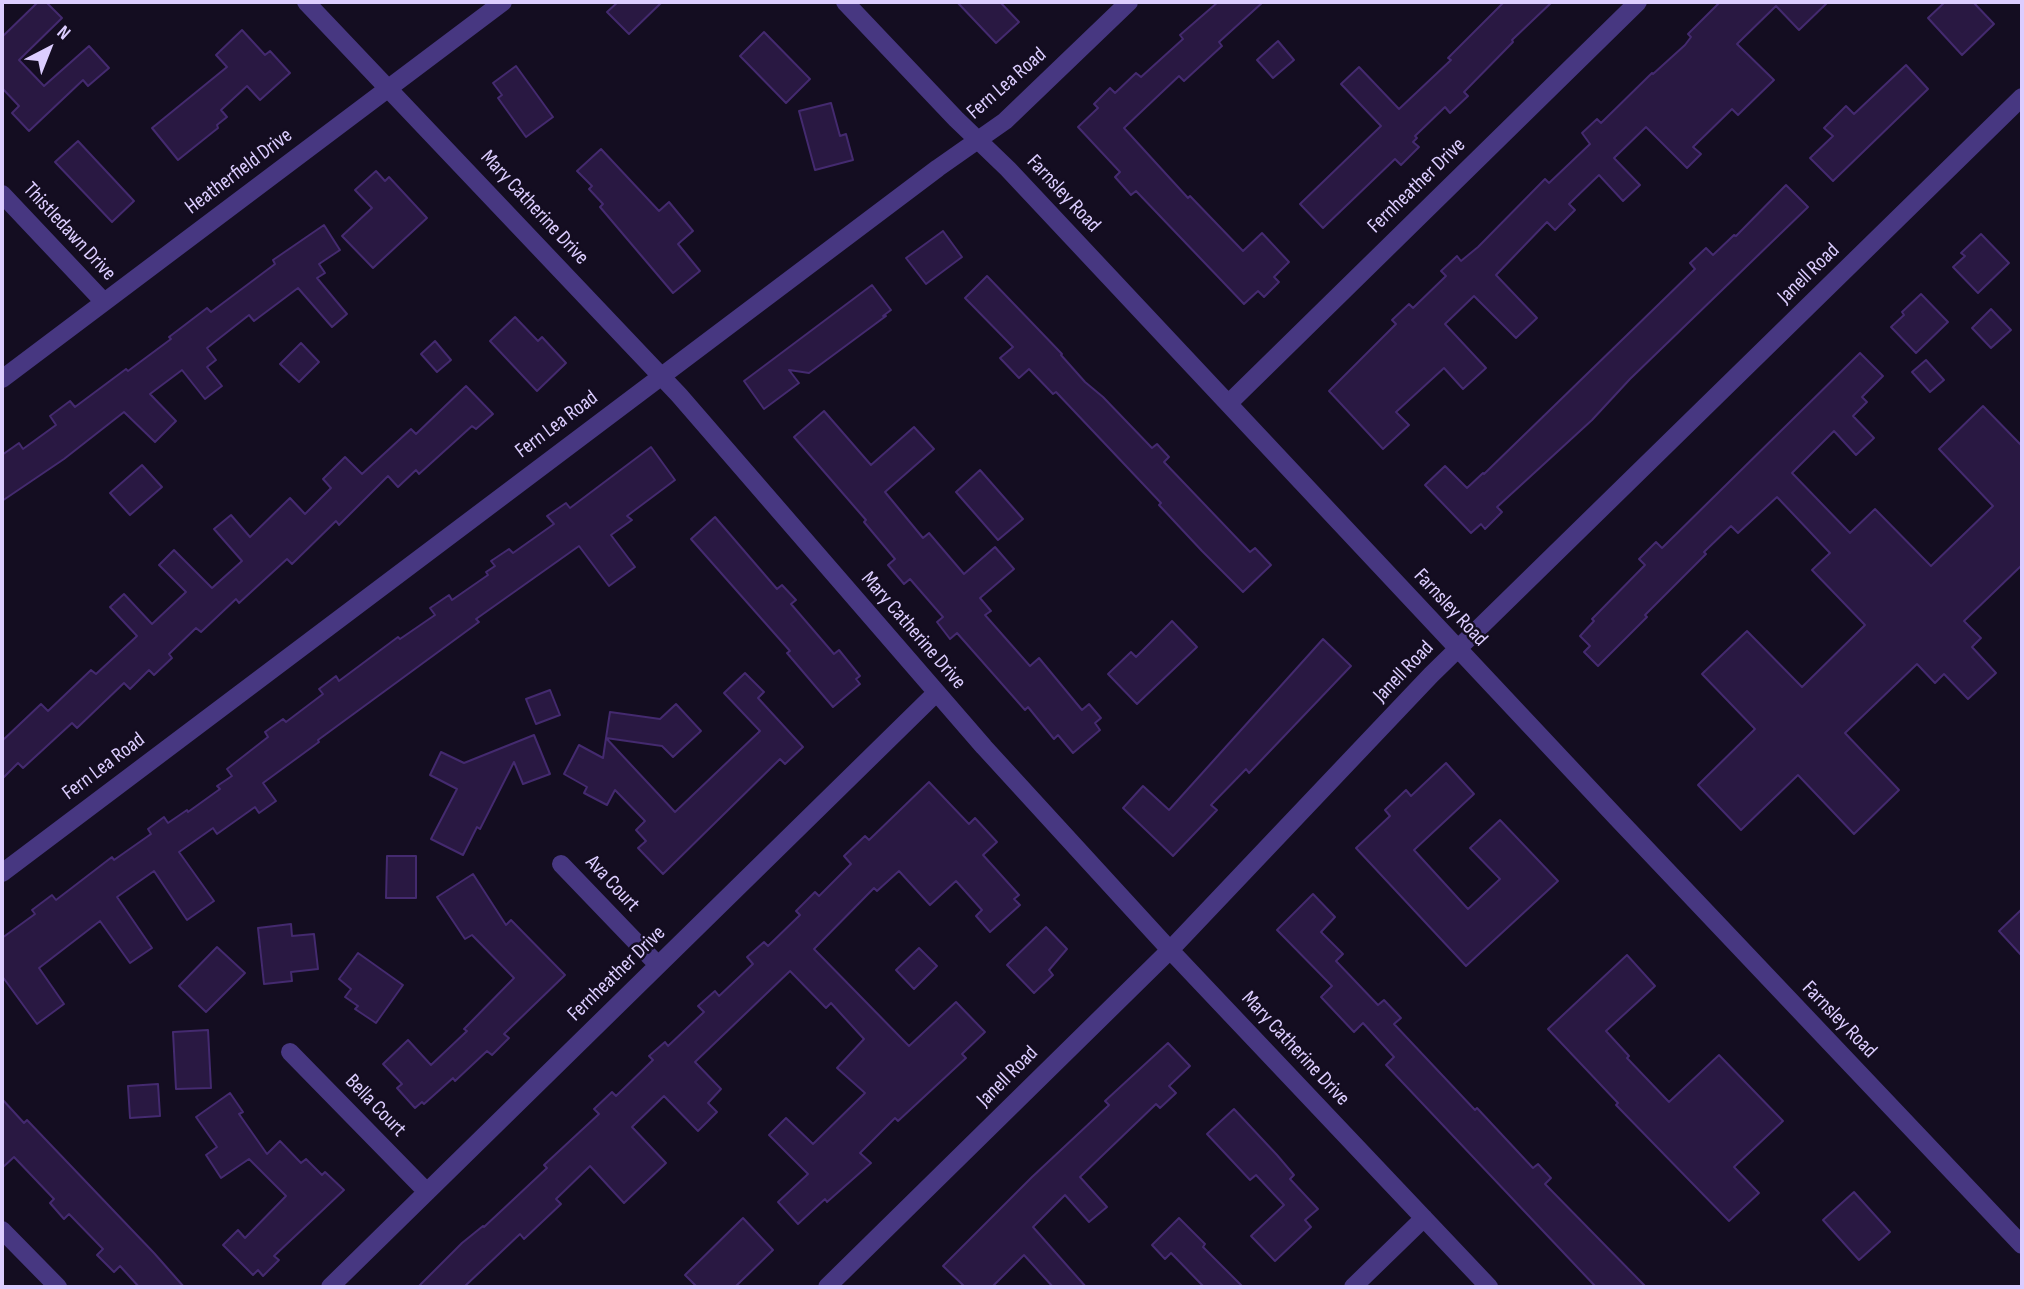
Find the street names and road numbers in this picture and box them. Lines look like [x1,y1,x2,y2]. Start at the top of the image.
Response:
street label: Fern Lea Road [962,43,1052,125]
street label: Heatherfield Drive [180,124,298,220]
street label: Fernheather Drive [1363,133,1471,239]
street label: Mary Catherine Drive [475,146,593,270]
street label: Farnsley Road [1021,150,1105,238]
street label: Thistledawn Drive [17,178,121,286]
street label: Janell Road [1773,239,1845,309]
street label: Fern Lea Road [511,386,603,464]
street label: Farnsley Road [1408,564,1492,652]
street label: Mary Catherine Drive [855,567,971,695]
street label: Janell Road [1369,636,1439,708]
street label: Fern Lea Road [58,728,150,806]
street label: Ava Court [580,850,644,918]
street label: Fernheather Drive [563,921,671,1027]
street label: Farnsley Road [1796,976,1882,1064]
street label: Mary Catherine Drive [1236,987,1354,1111]
street label: Janell Road [972,1041,1044,1113]
street label: Bella Court [339,1069,411,1143]

